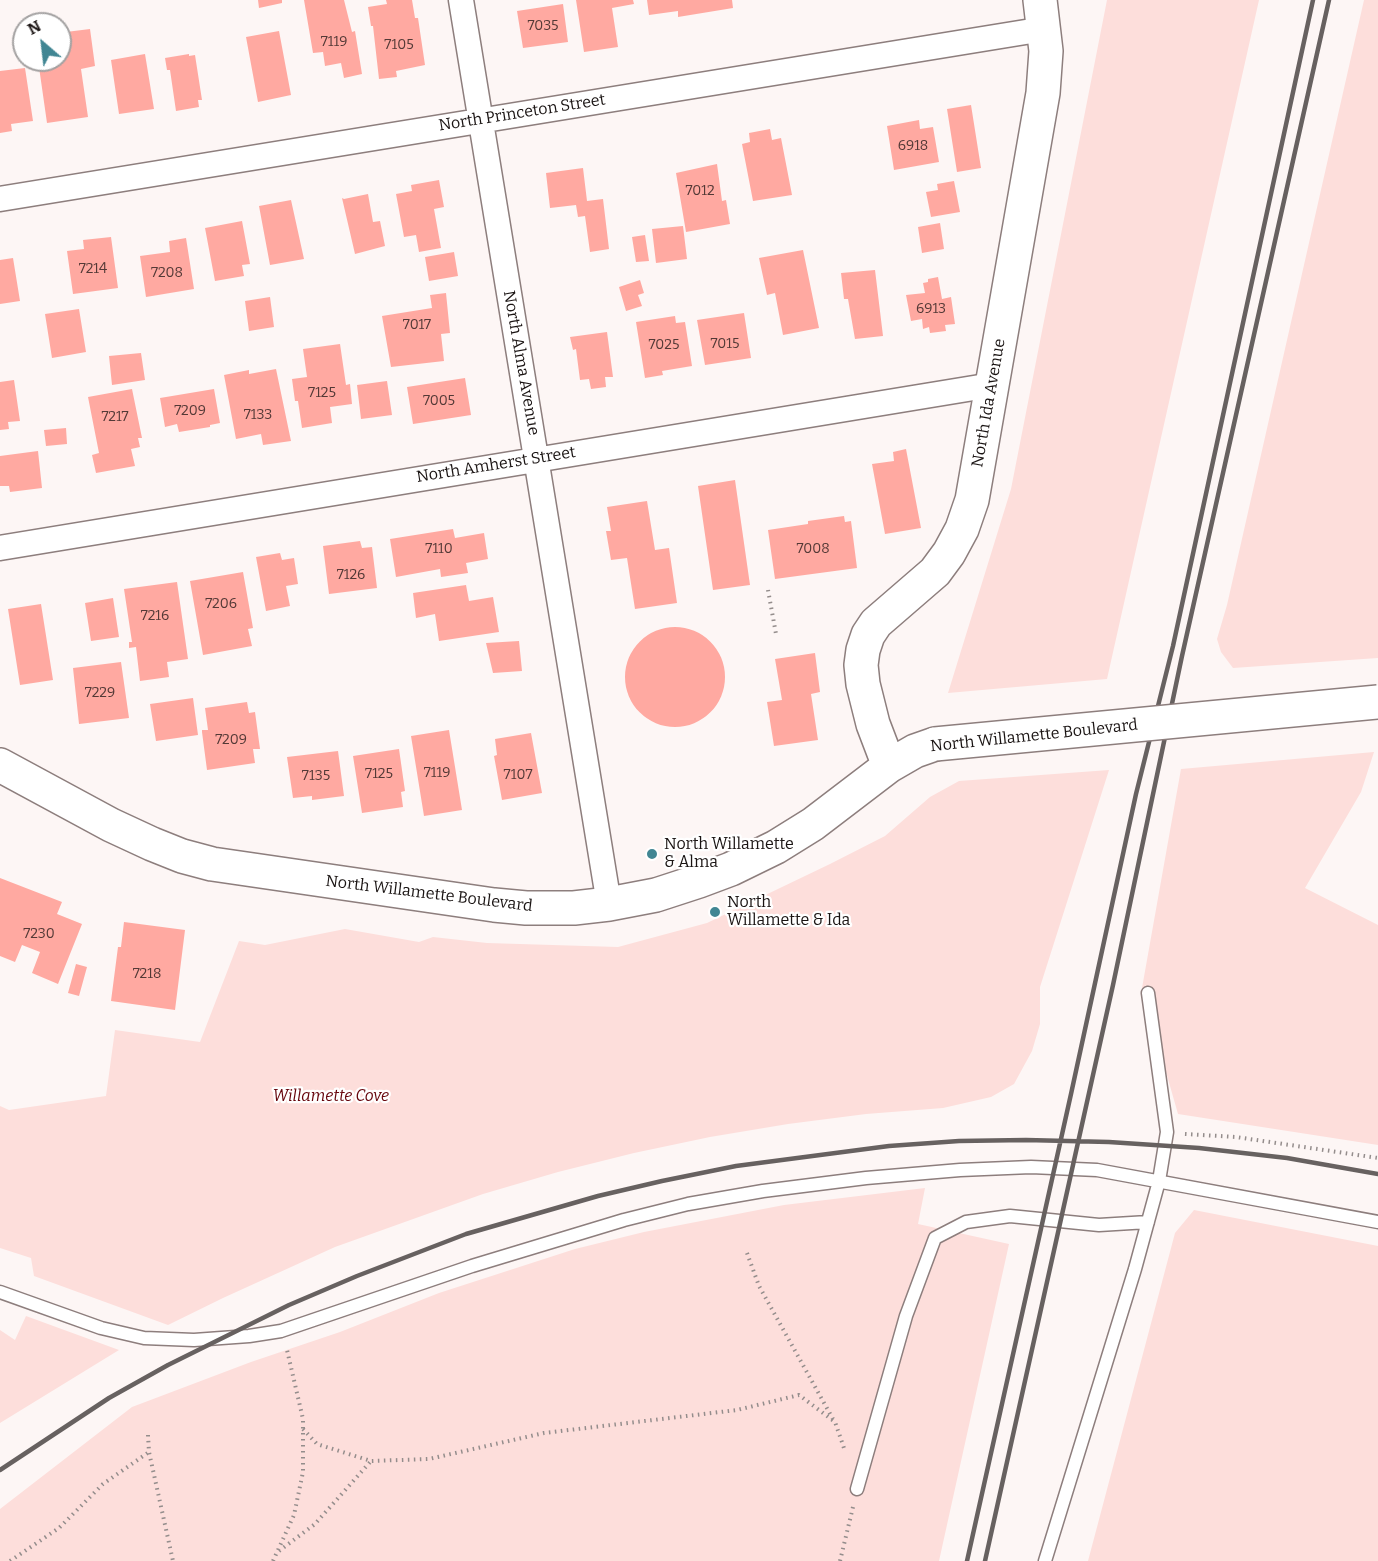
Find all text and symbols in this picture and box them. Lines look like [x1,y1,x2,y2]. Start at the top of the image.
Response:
north arrow [12,12,72,72]
text: N [24,16,44,39]
house number: 7035 [527,18,559,34]
house number: 7119 [321,34,347,50]
house number: 7105 [384,37,414,53]
street label: North Princeton Street [437,90,607,136]
house number: 6918 [898,138,928,154]
house number: 7012 [686,183,714,199]
house number: 7214 [79,261,107,277]
house number: 7208 [151,265,183,281]
street label: North Alma Avenue [499,289,543,437]
house number: 6913 [916,301,946,317]
house number: 7017 [403,317,431,333]
house number: 7015 [711,336,739,352]
house number: 7025 [649,337,679,353]
street label: North Ida Avenue [968,337,1010,469]
house number: 7125 [308,385,336,401]
house number: 7005 [423,393,455,409]
house number: 7209 [174,403,206,419]
house number: 7133 [244,407,272,423]
house number: 7217 [101,409,129,425]
street label: North Amherst Street [415,443,577,487]
house number: 7110 [425,541,453,557]
house number: 7008 [796,541,830,557]
house number: 7126 [337,567,365,583]
house number: 7206 [205,596,237,612]
house number: 7216 [141,608,169,624]
house number: 7229 [85,685,115,701]
street label: North Willamette Boulevard [929,716,1139,756]
house number: 7209 [215,732,247,748]
house number: 7119 [424,765,450,781]
house number: 7125 [365,766,393,782]
house number: 7107 [504,767,532,783]
house number: 7135 [302,768,330,784]
place label: North Willamette & Alma [664,835,794,873]
marker: North Willamette & Alma [645,847,659,861]
street label: North Willamette Boulevard [324,872,534,916]
place label: North Willamette & Ida [727,893,850,931]
marker: North Willamette & Ida [708,905,722,919]
house number: 7230 [23,926,55,942]
house number: 7218 [133,966,161,982]
park label: Willamette Cove [273,1087,389,1107]

